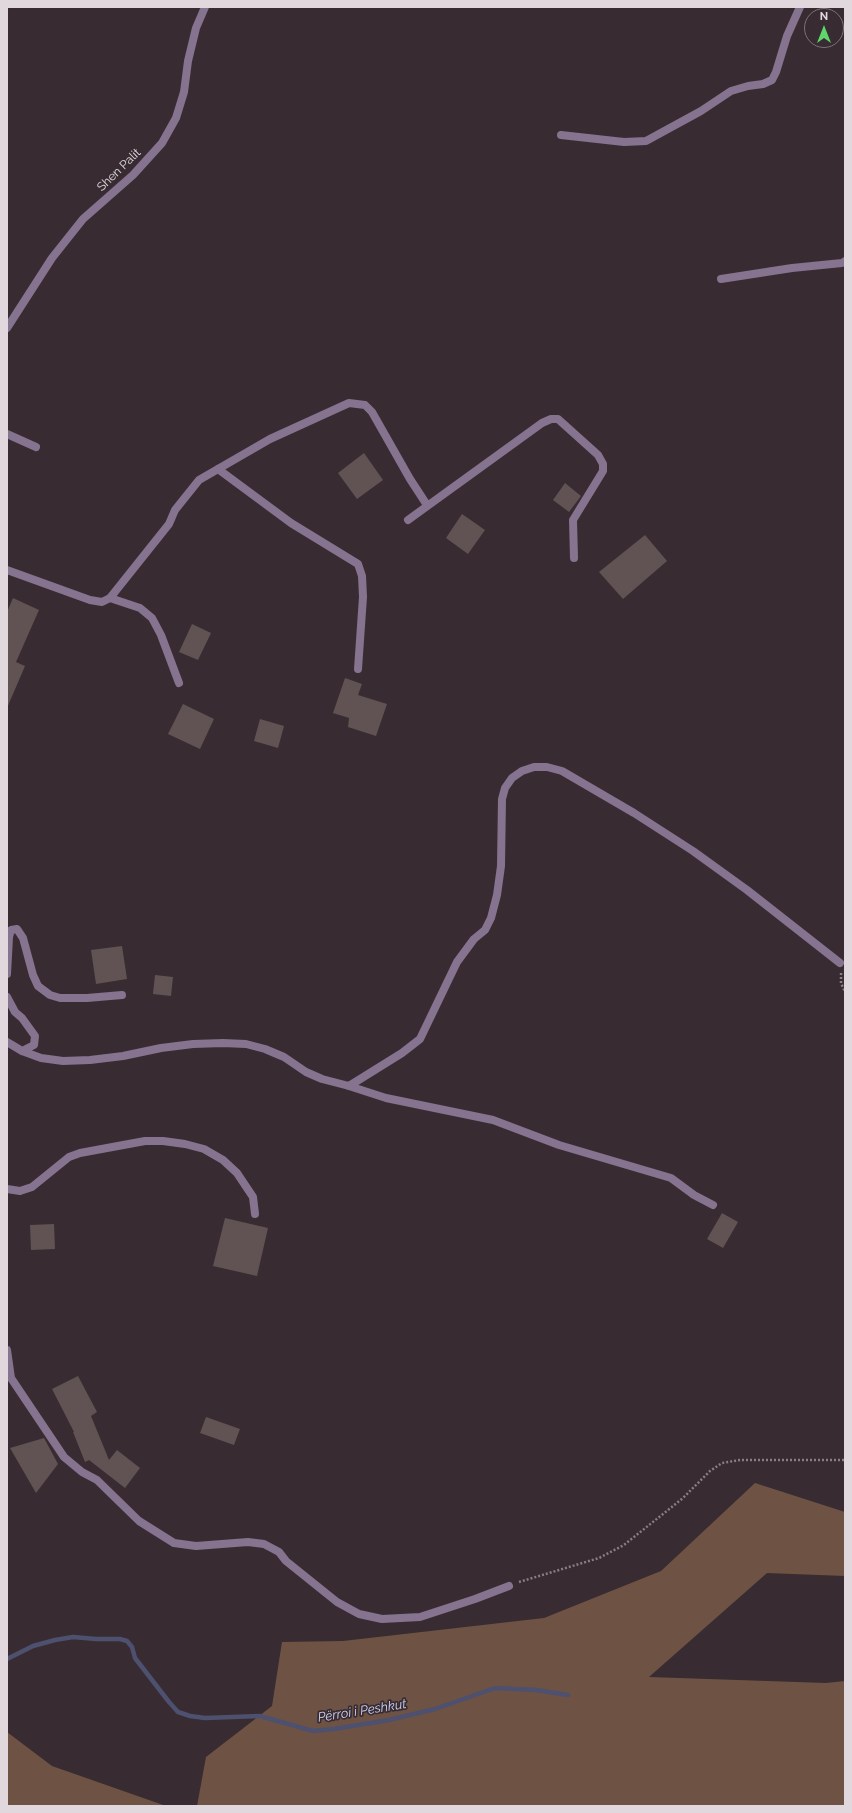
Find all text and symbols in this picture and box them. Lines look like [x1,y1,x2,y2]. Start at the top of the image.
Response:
north arrow [804,8,844,48]
text: N [820,10,828,23]
street label: Shen Palit [94,146,144,194]
water label: Përroi i Peshkut [317,1696,407,1726]

